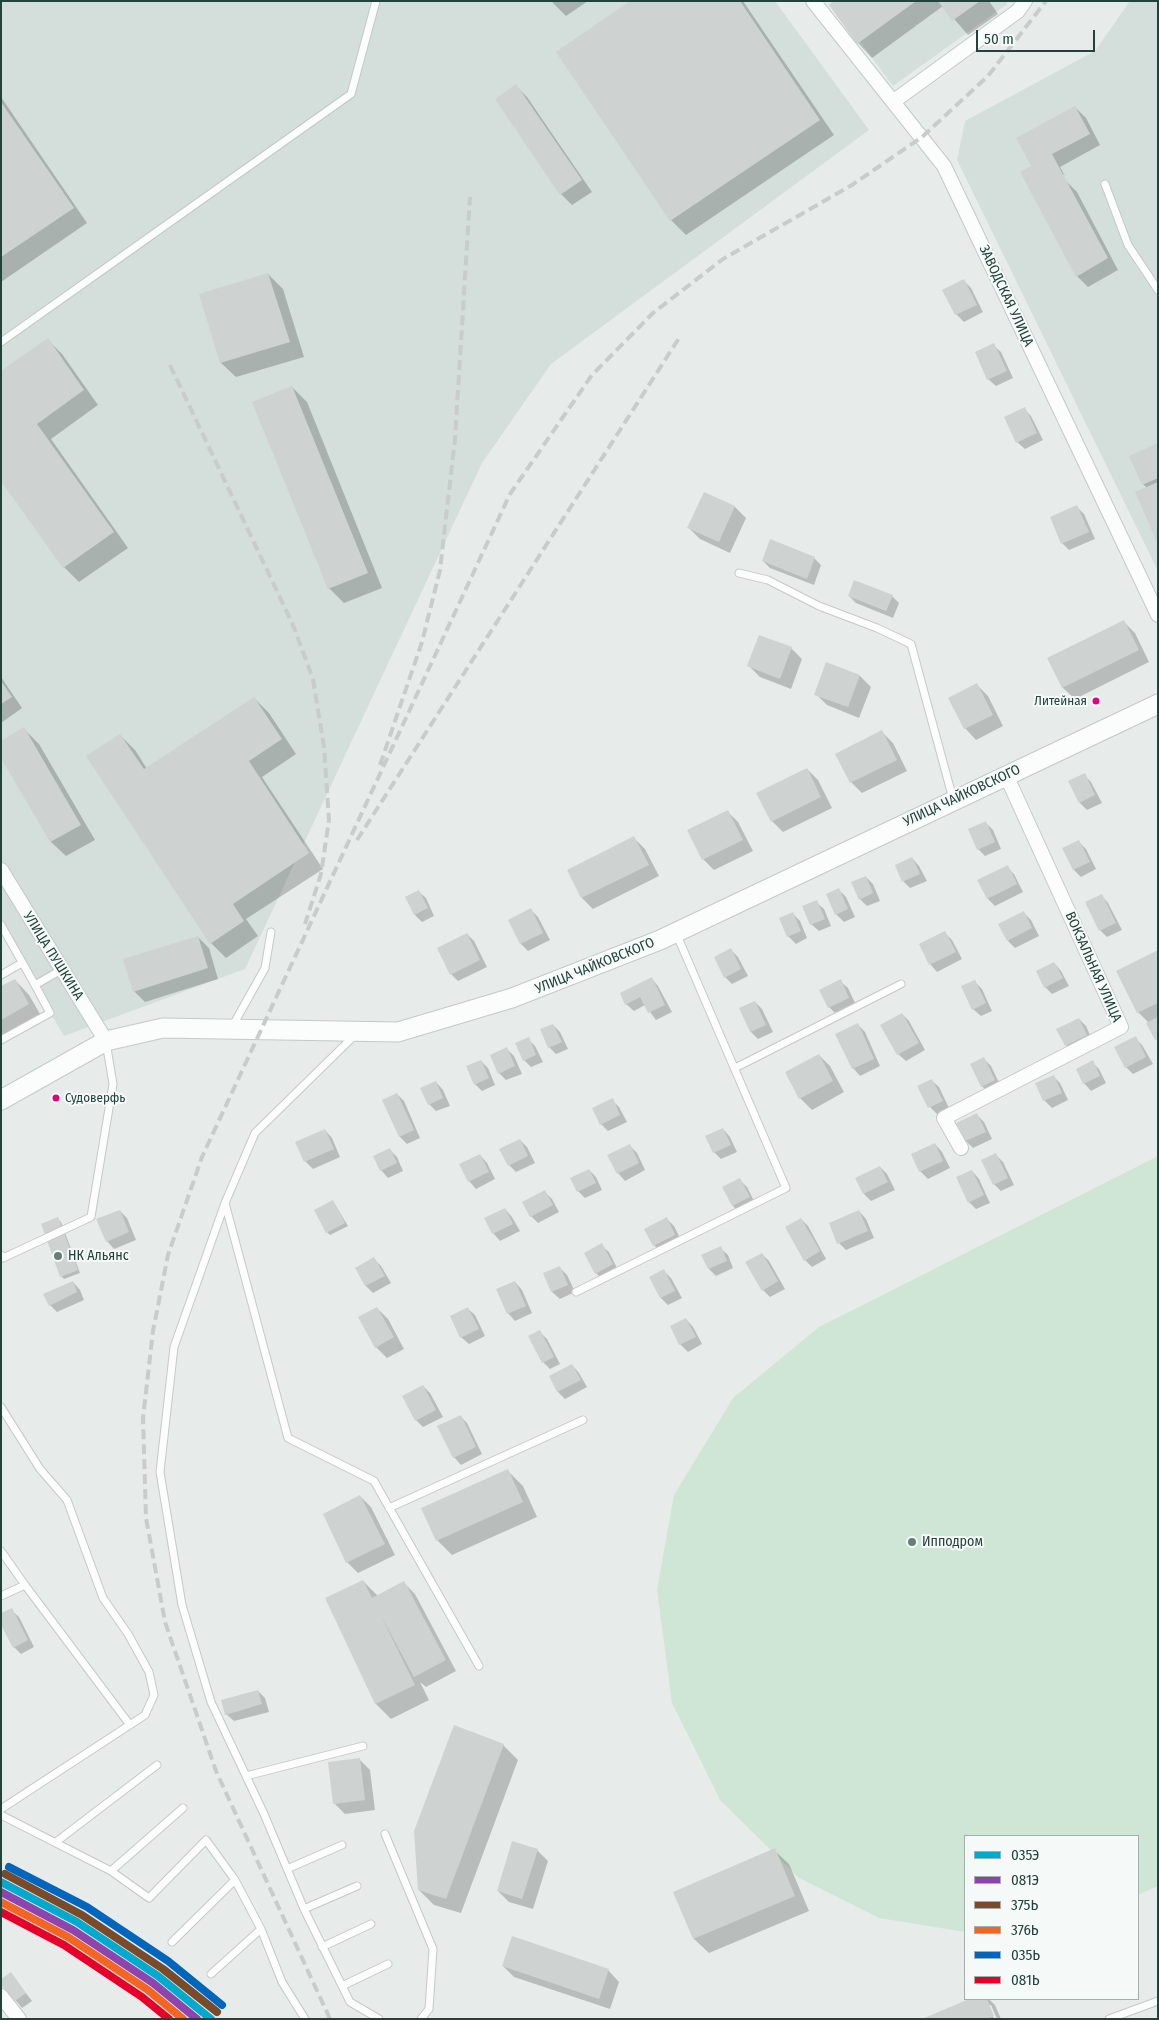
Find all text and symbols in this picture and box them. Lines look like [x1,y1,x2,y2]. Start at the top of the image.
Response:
scale bar [979,20,1098,52]
text: 50 m [984,30,1014,48]
street label: ЗАВОДСКАЯ УЛИЦА [975,243,1037,349]
place label: Литейная [1034,693,1087,709]
marker: Литейная [1091,696,1101,706]
street label: УЛИЦА ЧАЙКОВСКОГО [901,762,1023,830]
street label: УЛИЦА ПУШКИНА [19,909,87,1003]
street label: ВОКЗАЛЬНАЯ УЛИЦА [1061,909,1125,1025]
street label: УЛИЦА ЧАЙКОВСКОГО [533,934,657,998]
place label: Судоверфь [65,1090,125,1106]
marker: Судоверфь [51,1093,61,1103]
place label: НК Альянс [68,1248,129,1264]
marker: НК Альянс [52,1250,64,1262]
place label: Ипподром [922,1534,983,1550]
marker: Ипподром [906,1536,918,1548]
legend [964,1835,1139,2000]
text: 035Э [1011,1846,1039,1864]
text: 081Э [1011,1871,1039,1889]
text: 375Ь [1011,1896,1038,1914]
text: 376Ь [1011,1921,1039,1939]
text: 035Ь [1011,1946,1040,1964]
text: 081Ь [1011,1971,1040,1989]

